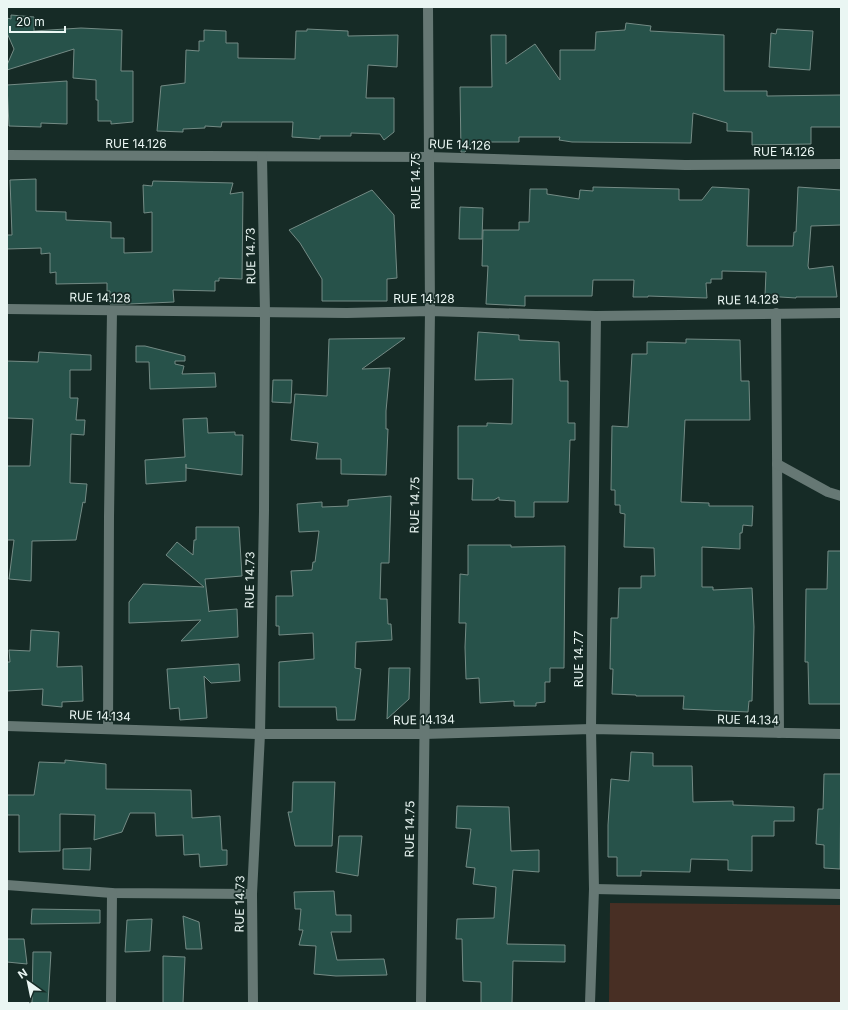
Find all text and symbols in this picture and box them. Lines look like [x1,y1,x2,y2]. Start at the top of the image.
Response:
scale bar [10,8,65,34]
text: 20 m [16,14,45,29]
street label: RUE 14.126 [105,136,167,151]
street label: RUE 14.126 [429,136,491,153]
street label: RUE 14.126 [753,144,815,159]
street label: RUE 14.75 [408,153,423,209]
street label: RUE 14.73 [243,227,258,285]
street label: RUE 14.128 [69,289,131,306]
street label: RUE 14.128 [393,291,455,306]
street label: RUE 14.128 [717,291,779,308]
street label: RUE 14.75 [407,476,422,533]
street label: RUE 14.73 [242,551,257,609]
street label: RUE 14.77 [571,631,586,687]
street label: RUE 14.134 [69,707,131,724]
street label: RUE 14.134 [393,711,455,728]
street label: RUE 14.134 [717,711,779,728]
street label: RUE 14.75 [402,800,417,857]
street label: RUE 14.73 [232,875,247,933]
north arrow [8,962,48,1002]
text: N [15,965,30,982]

